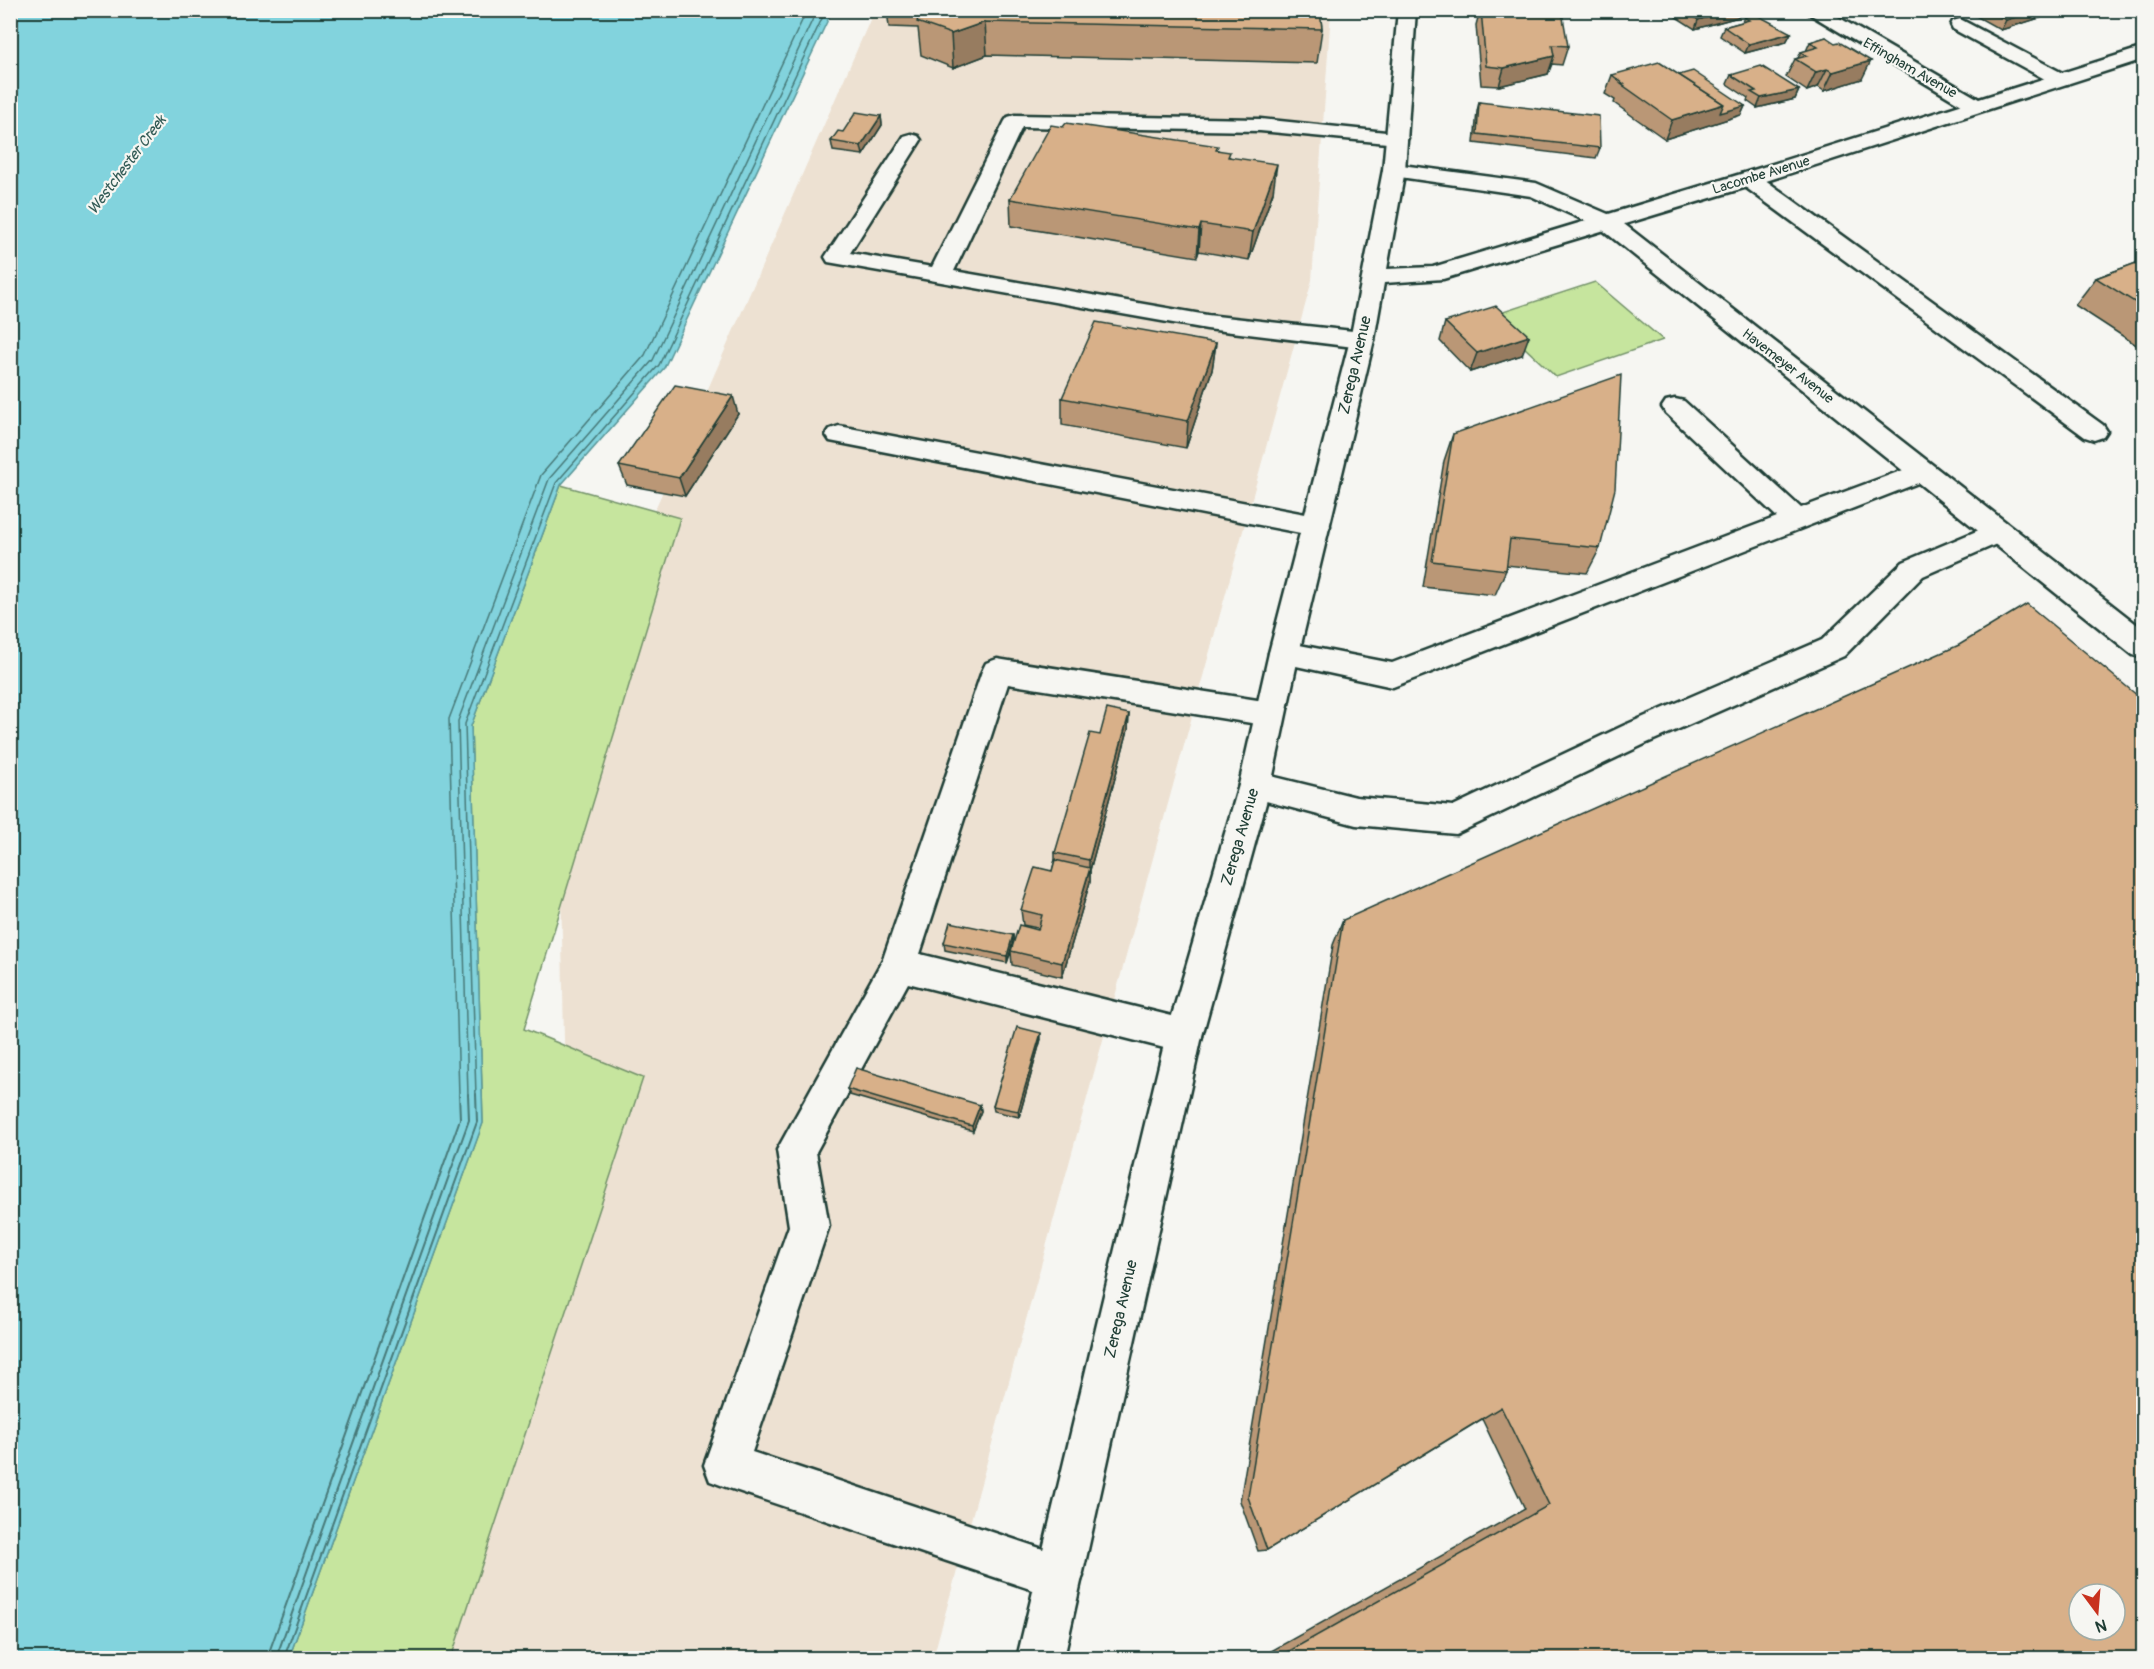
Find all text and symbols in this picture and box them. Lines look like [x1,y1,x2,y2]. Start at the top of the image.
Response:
street label: Effingham Avenue [1860,34,1960,102]
water label: Westchester Creek [84,110,171,218]
street label: Lacombe Avenue [1710,152,1812,198]
street label: Zerega Avenue [1334,314,1376,416]
street label: Havemeyer Avenue [1739,325,1837,407]
street label: Zerega Avenue [1217,786,1263,888]
street label: Zerega Avenue [1100,1258,1142,1360]
north arrow [2067,1582,2127,1642]
text: N [2093,1614,2109,1637]

